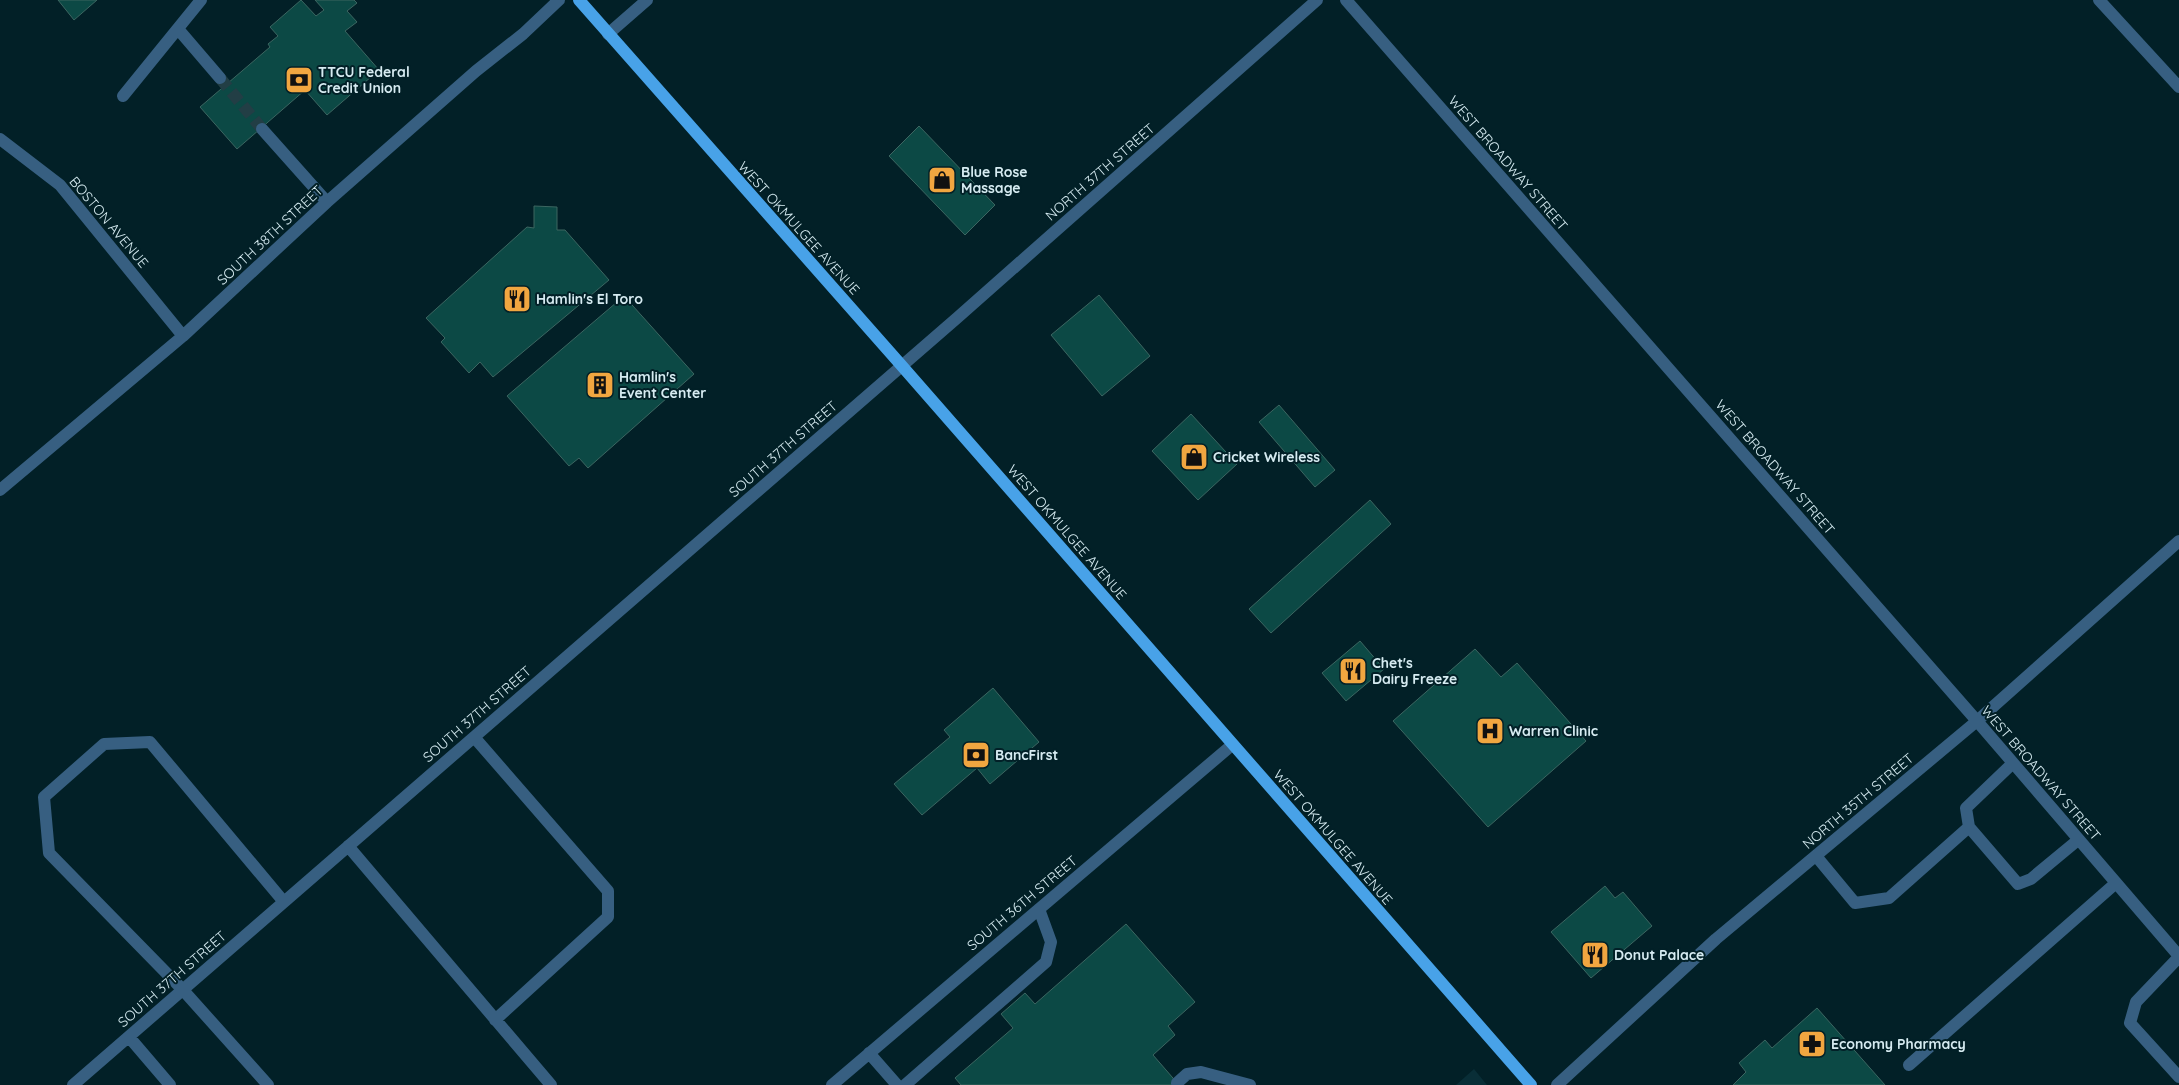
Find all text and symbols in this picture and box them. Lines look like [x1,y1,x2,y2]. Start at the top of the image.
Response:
place label: TTCU Federal Credit Union [318,63,410,97]
bank icon: TTCU Federal Credit Union [284,65,314,95]
street label: WEST BROADWAY STREET [1444,92,1572,234]
street label: NORTH 37TH STREET [1041,119,1159,225]
street label: WEST OKMULGEE AVENUE [734,158,864,298]
place label: Blue Rose Massage [961,163,1028,197]
shop icon: Blue Rose Massage [927,165,957,195]
street label: BOSTON AVENUE [66,173,152,271]
street label: SOUTH 38TH STREET [213,181,327,289]
restaurant icon: Hamlin's El Toro [502,284,532,314]
place label: Hamlin's El Toro [536,290,643,308]
place label: Hamlin's Event Center [619,368,706,402]
building icon: Hamlin's Event Center [585,370,615,400]
street label: WEST BROADWAY STREET [1711,396,1839,538]
street label: SOUTH 37TH STREET [725,397,841,501]
shop icon: Cricket Wireless [1179,442,1209,472]
place label: Cricket Wireless [1213,448,1320,466]
street label: WEST OKMULGEE AVENUE [1003,461,1131,603]
place label: Chet's Dairy Freeze [1372,654,1457,688]
restaurant icon: Chet's Dairy Freeze [1338,656,1368,686]
street label: SOUTH 37TH STREET [419,662,535,766]
street label: WEST BROADWAY STREET [1977,702,2105,844]
hospital icon: Warren Clinic [1475,716,1505,746]
place label: Warren Clinic [1509,722,1598,740]
bank icon: BancFirst [961,740,991,770]
place label: BancFirst [995,746,1059,764]
street label: NORTH 35TH STREET [1799,749,1917,853]
street label: WEST OKMULGEE AVENUE [1269,766,1397,908]
street label: SOUTH 36TH STREET [963,852,1081,954]
street label: SOUTH 37TH STREET [114,927,230,1031]
restaurant icon: Donut Palace [1580,940,1610,970]
place label: Donut Palace [1614,946,1704,964]
pharmacy icon: Economy Pharmacy [1797,1029,1827,1059]
place label: Economy Pharmacy [1831,1035,1966,1053]

